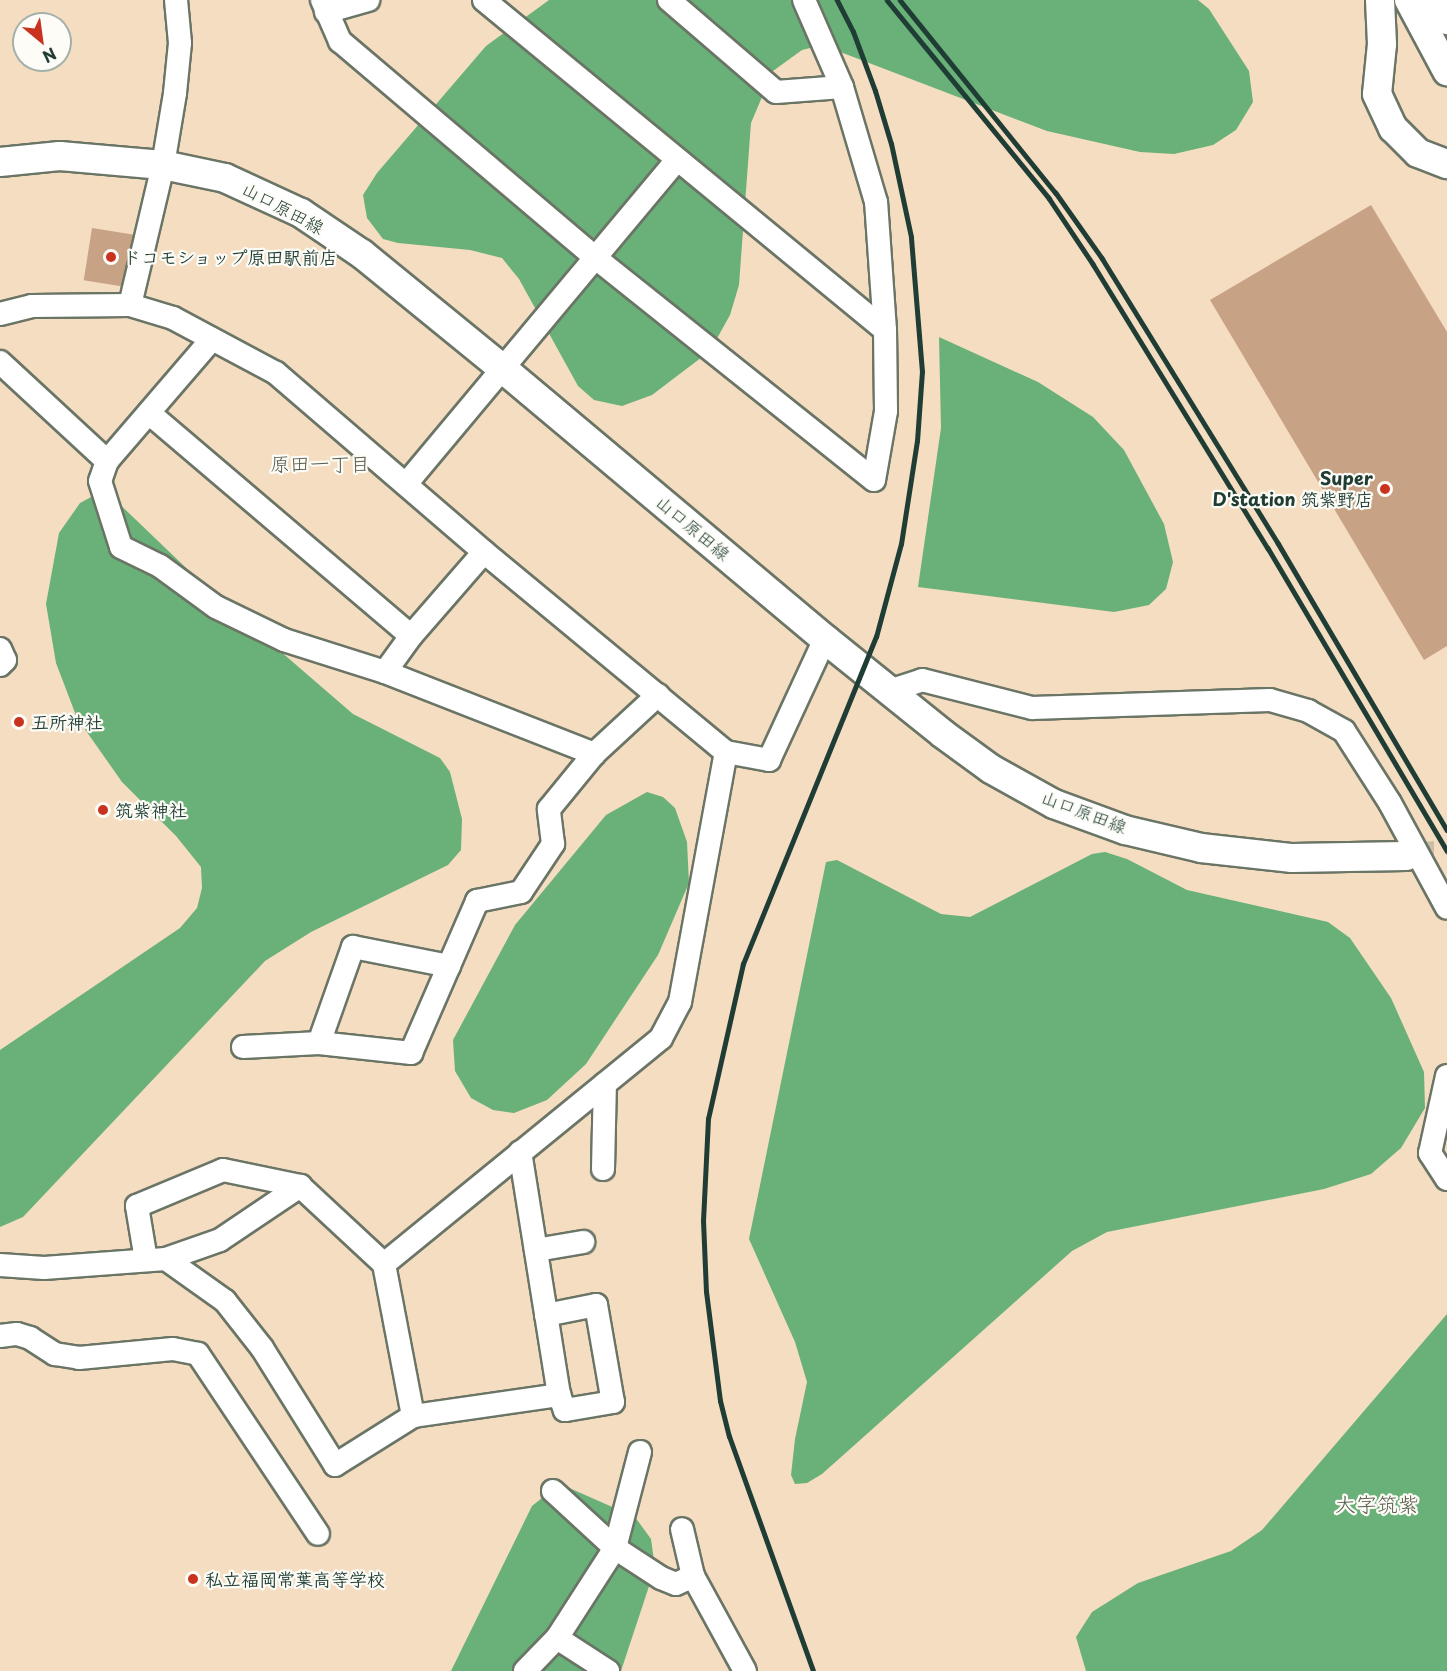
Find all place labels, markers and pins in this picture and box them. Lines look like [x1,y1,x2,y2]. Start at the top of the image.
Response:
place label: ドコモショップ原田駅前店 [123,246,339,268]
marker: ドコモショップ原田駅前店 [104,250,118,264]
place label: Super D'station 筑紫野店 [1212,468,1373,510]
marker: Super D'station 筑紫野店 [1378,482,1392,496]
place label: 五所神社 [31,711,103,733]
marker: 五所神社 [12,715,26,729]
place label: 筑紫神社 [115,799,187,821]
marker: 筑紫神社 [96,803,110,817]
place label: 私立福岡常葉高等学校 [205,1568,385,1590]
marker: 私立福岡常葉高等学校 [186,1572,200,1586]

